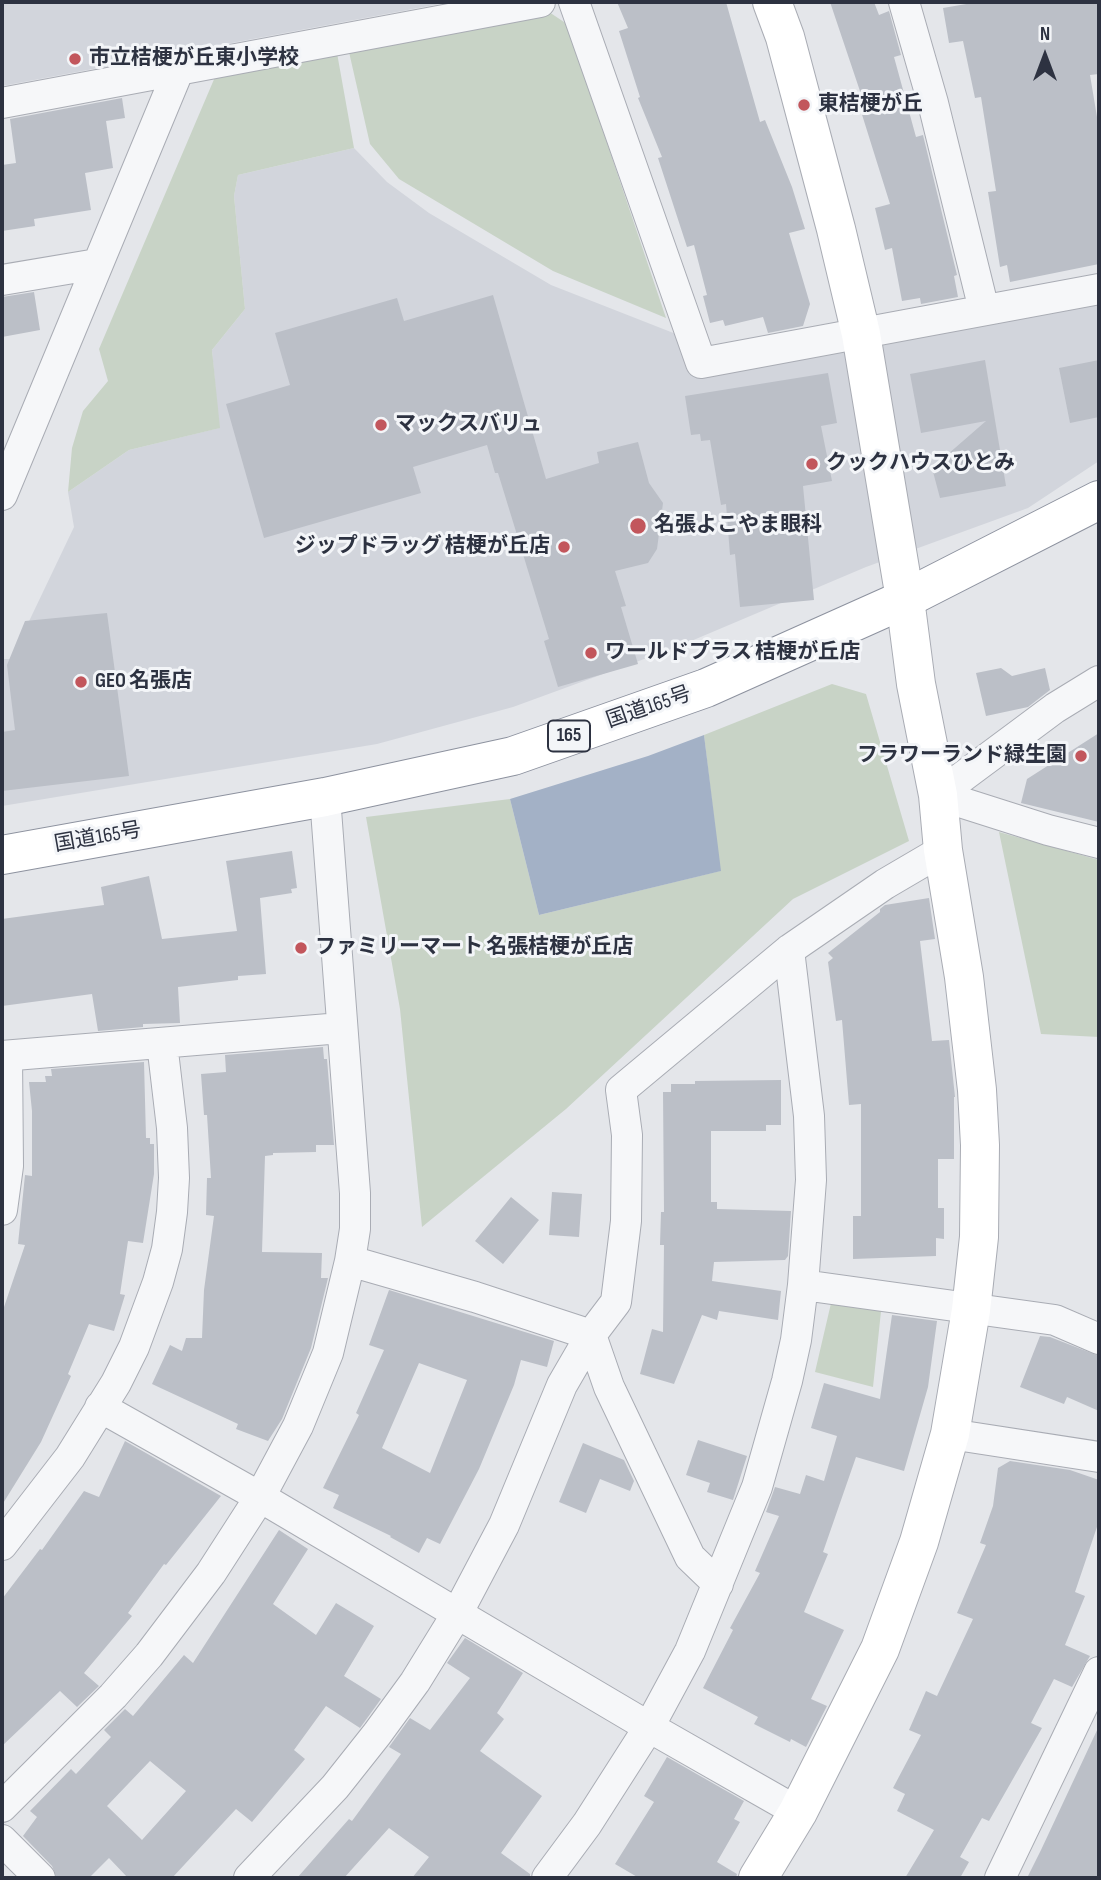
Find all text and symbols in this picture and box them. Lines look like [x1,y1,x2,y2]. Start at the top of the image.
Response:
north arrow [1010,21,1080,91]
text: N [1040,23,1050,46]
place label: 市立桔梗が丘東小学校 [89,46,299,72]
marker: 市立桔梗が丘東小学校 [67,51,83,67]
place label: 東桔梗が丘 [818,92,923,118]
marker: 東桔梗が丘 [796,97,812,113]
place label: マックスバリュ [395,412,542,438]
marker: マックスバリュ [373,417,389,433]
place label: クックハウスひとみ [826,451,1015,477]
marker: クックハウスひとみ [804,456,820,472]
place label: 名張よこやま眼科 [654,513,822,539]
marker: 名張よこやま眼科 [628,516,648,536]
place label: ジップドラッグ 桔梗が丘店 [295,534,550,560]
marker: ジップドラッグ 桔梗が丘店 [556,539,572,555]
place label: ワールドプラス 桔梗が丘店 [605,640,860,666]
marker: ワールドプラス 桔梗が丘店 [583,645,599,661]
place label: GEO 名張店 [95,669,192,695]
marker: GEO 名張店 [73,674,89,690]
street label: 国道165号 [603,682,695,734]
road number: 165 [548,720,590,751]
place label: フラワーランド緑生園 [857,743,1067,769]
marker: フラワーランド緑生園 [1073,748,1089,764]
street label: 国道165号 [52,818,144,858]
place label: ファミリーマート 名張桔梗が丘店 [315,935,633,961]
marker: ファミリーマート 名張桔梗が丘店 [293,940,309,956]

